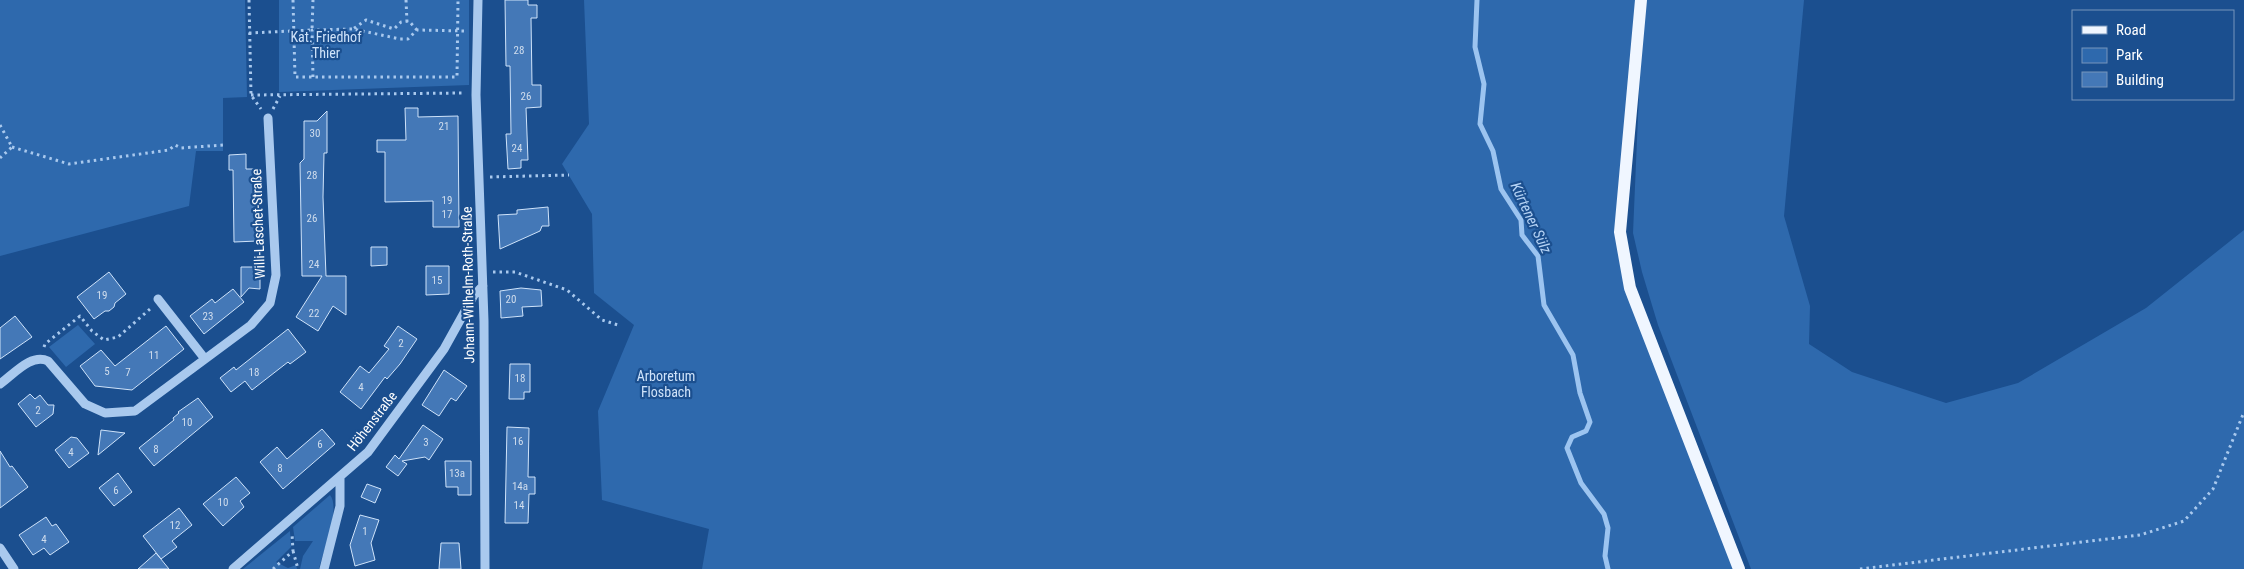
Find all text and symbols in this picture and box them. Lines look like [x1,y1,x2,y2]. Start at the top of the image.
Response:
legend [2072,10,2234,100]
text: Road [2116,21,2146,39]
park label: Kat. Friedhof Thier [290,29,362,61]
house number: 28 [514,44,524,57]
text: Park [2116,46,2143,64]
text: Building [2116,71,2164,89]
house number: 26 [521,90,531,103]
house number: 21 [439,120,449,133]
house number: 30 [310,127,320,140]
house number: 24 [512,142,523,155]
street label: Willi-Laschet-Straße [248,168,268,279]
house number: 28 [307,169,317,182]
water label: Kürtener Sülz [1507,179,1556,257]
house number: 19 [442,194,452,207]
street label: Johann-Wilhelm-Roth-Straße [459,206,477,364]
house number: 17 [442,208,452,221]
house number: 26 [307,212,317,225]
house number: 24 [309,258,320,271]
house number: 15 [432,274,442,287]
house number: 19 [97,289,107,302]
house number: 20 [506,293,516,306]
house number: 22 [309,307,319,320]
house number: 23 [203,310,213,323]
house number: 2 [398,337,404,350]
house number: 11 [149,349,159,362]
house number: 5 [104,365,110,378]
house number: 7 [125,366,131,379]
house number: 18 [249,366,259,379]
park label: Arboretum Flosbach [637,368,695,400]
house number: 18 [515,372,525,385]
house number: 4 [358,381,364,394]
street label: Höhenstraße [344,388,400,454]
house number: 2 [35,404,41,417]
house number: 10 [182,416,192,429]
house number: 16 [513,435,523,448]
house number: 3 [423,436,429,449]
house number: 6 [317,438,323,451]
house number: 8 [153,443,159,456]
house number: 4 [68,446,74,459]
house number: 8 [277,462,283,475]
house number: 13a [449,467,465,480]
house number: 14a [512,480,528,493]
house number: 6 [113,484,119,497]
house number: 10 [218,496,228,509]
house number: 14 [514,499,525,512]
house number: 12 [170,519,180,532]
house number: 1 [362,525,368,538]
house number: 4 [41,533,47,546]

